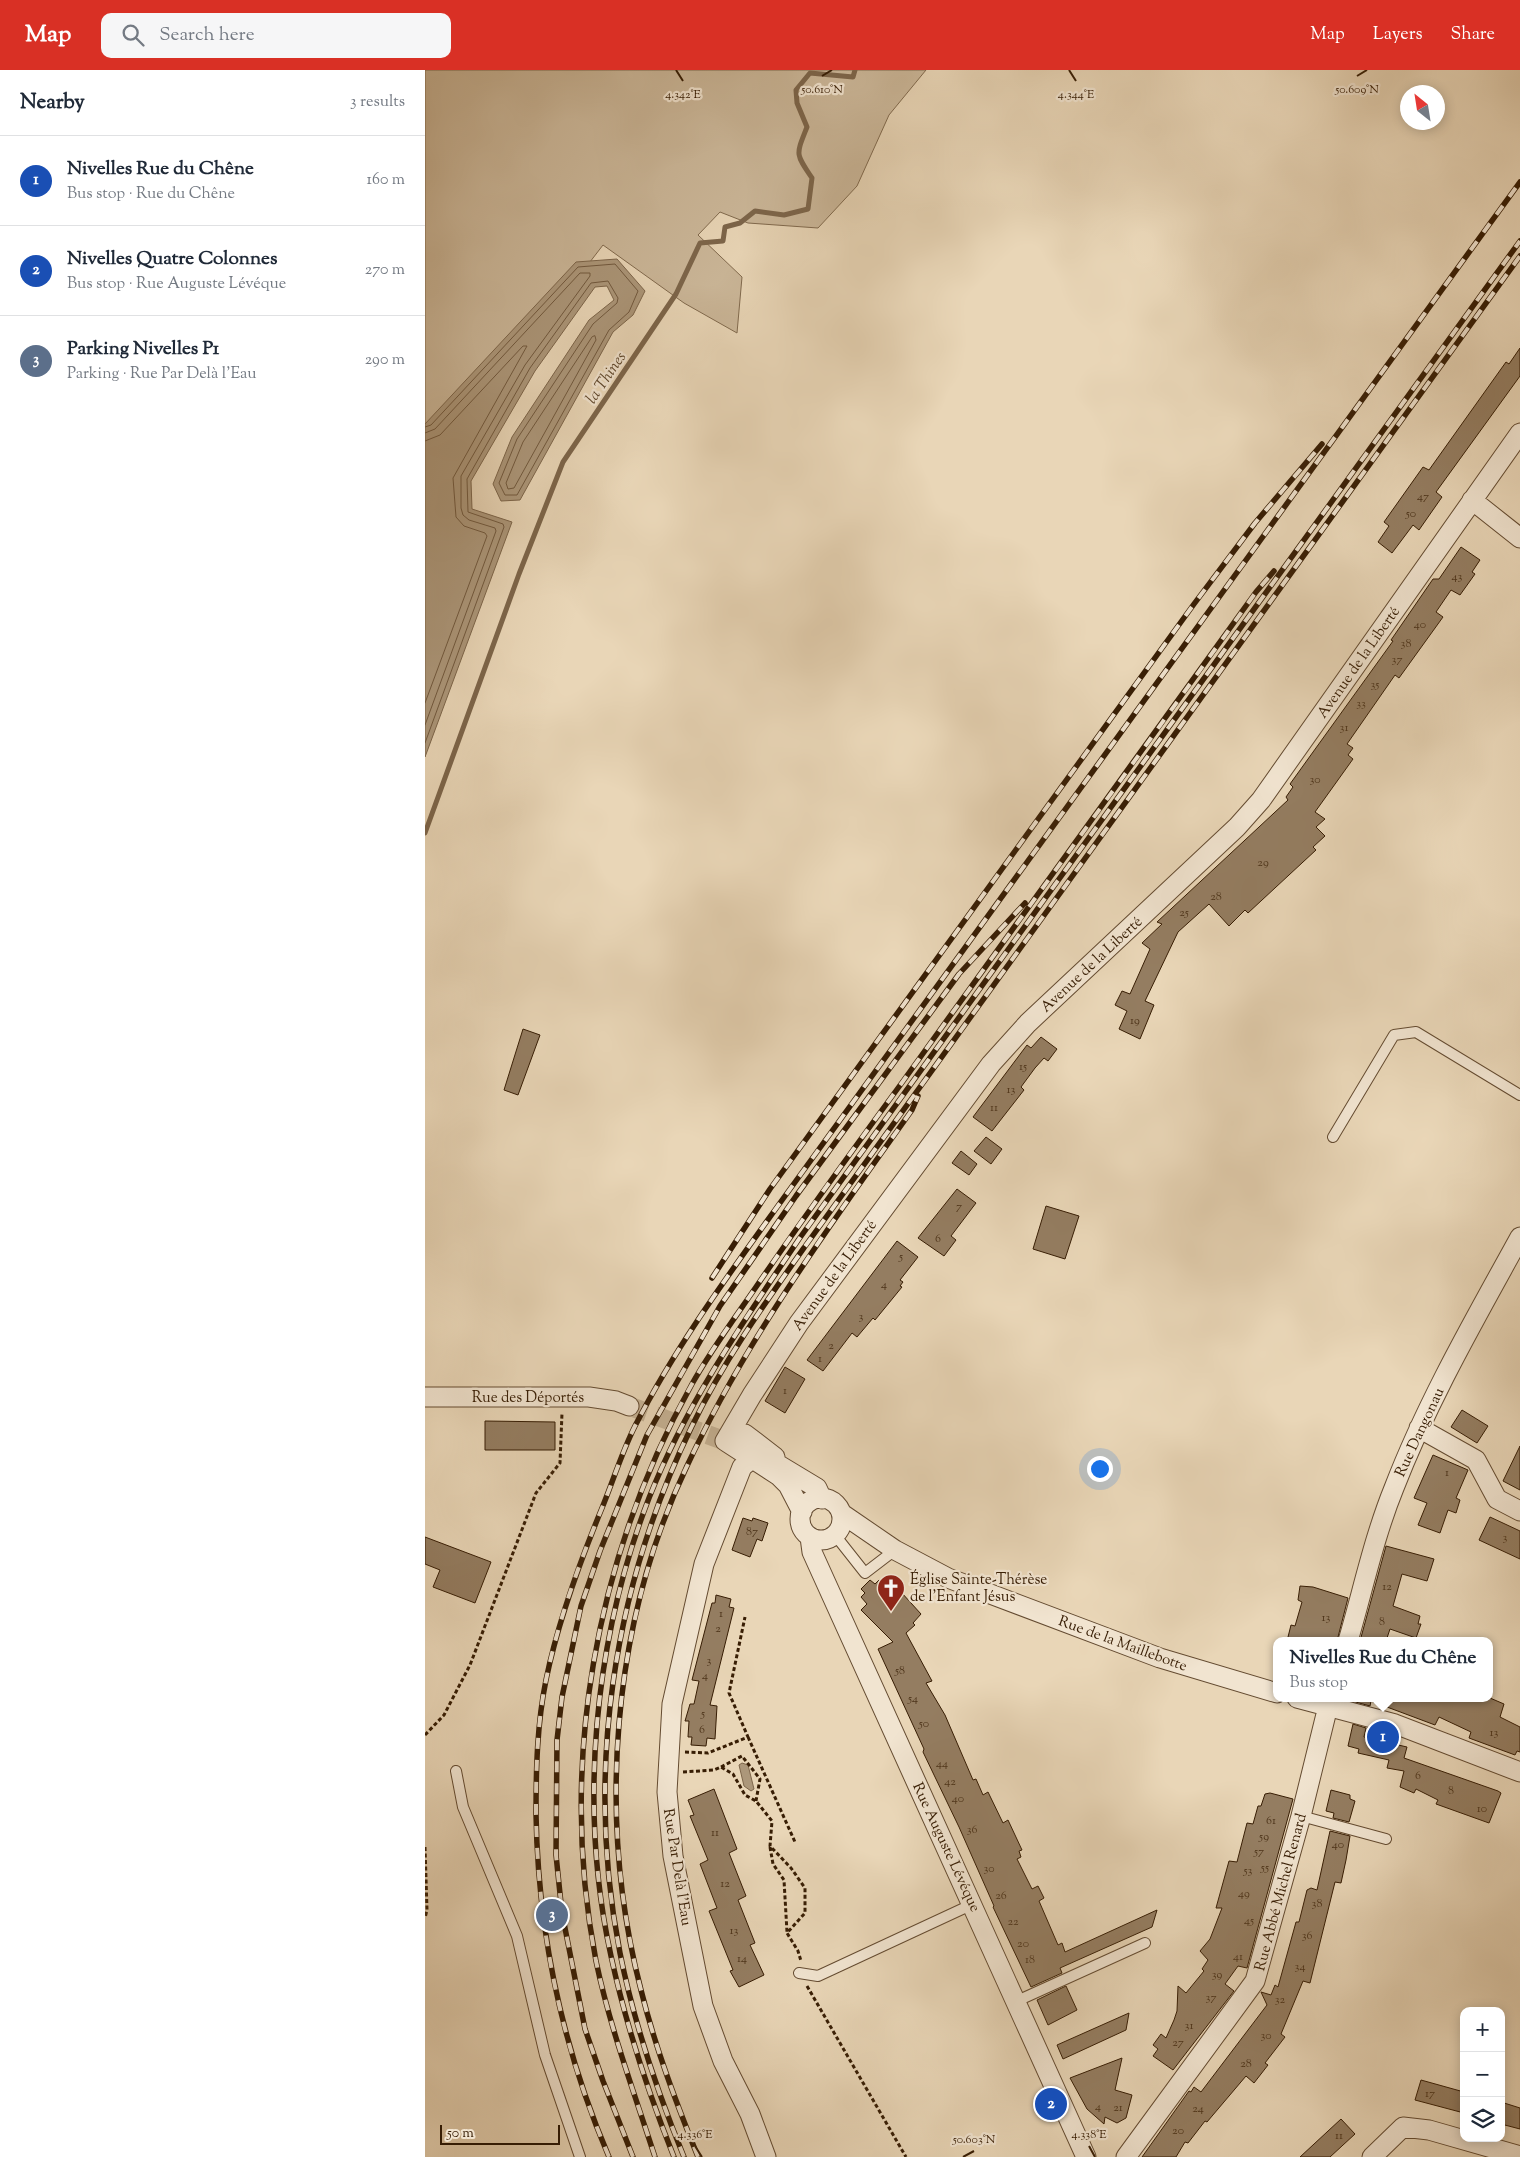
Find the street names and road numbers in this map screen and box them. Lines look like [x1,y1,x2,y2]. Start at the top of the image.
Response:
street label: Avenue de la Liberté [1313,603,1406,723]
street label: Avenue de la Liberté [1037,912,1148,1018]
street label: Avenue de la Liberté [788,1216,883,1336]
street label: Rue Dangonau [1390,1384,1450,1481]
street label: Rue des Déportés [472,1388,584,1409]
street label: Rue de la Maillebotte [1055,1611,1190,1677]
street label: Rue Auguste Lévéque [906,1779,985,1916]
street label: Rue Par Delà l'Eau [657,1807,696,1928]
street label: Rue Abbé Michel Renard [1250,1811,1313,1973]

